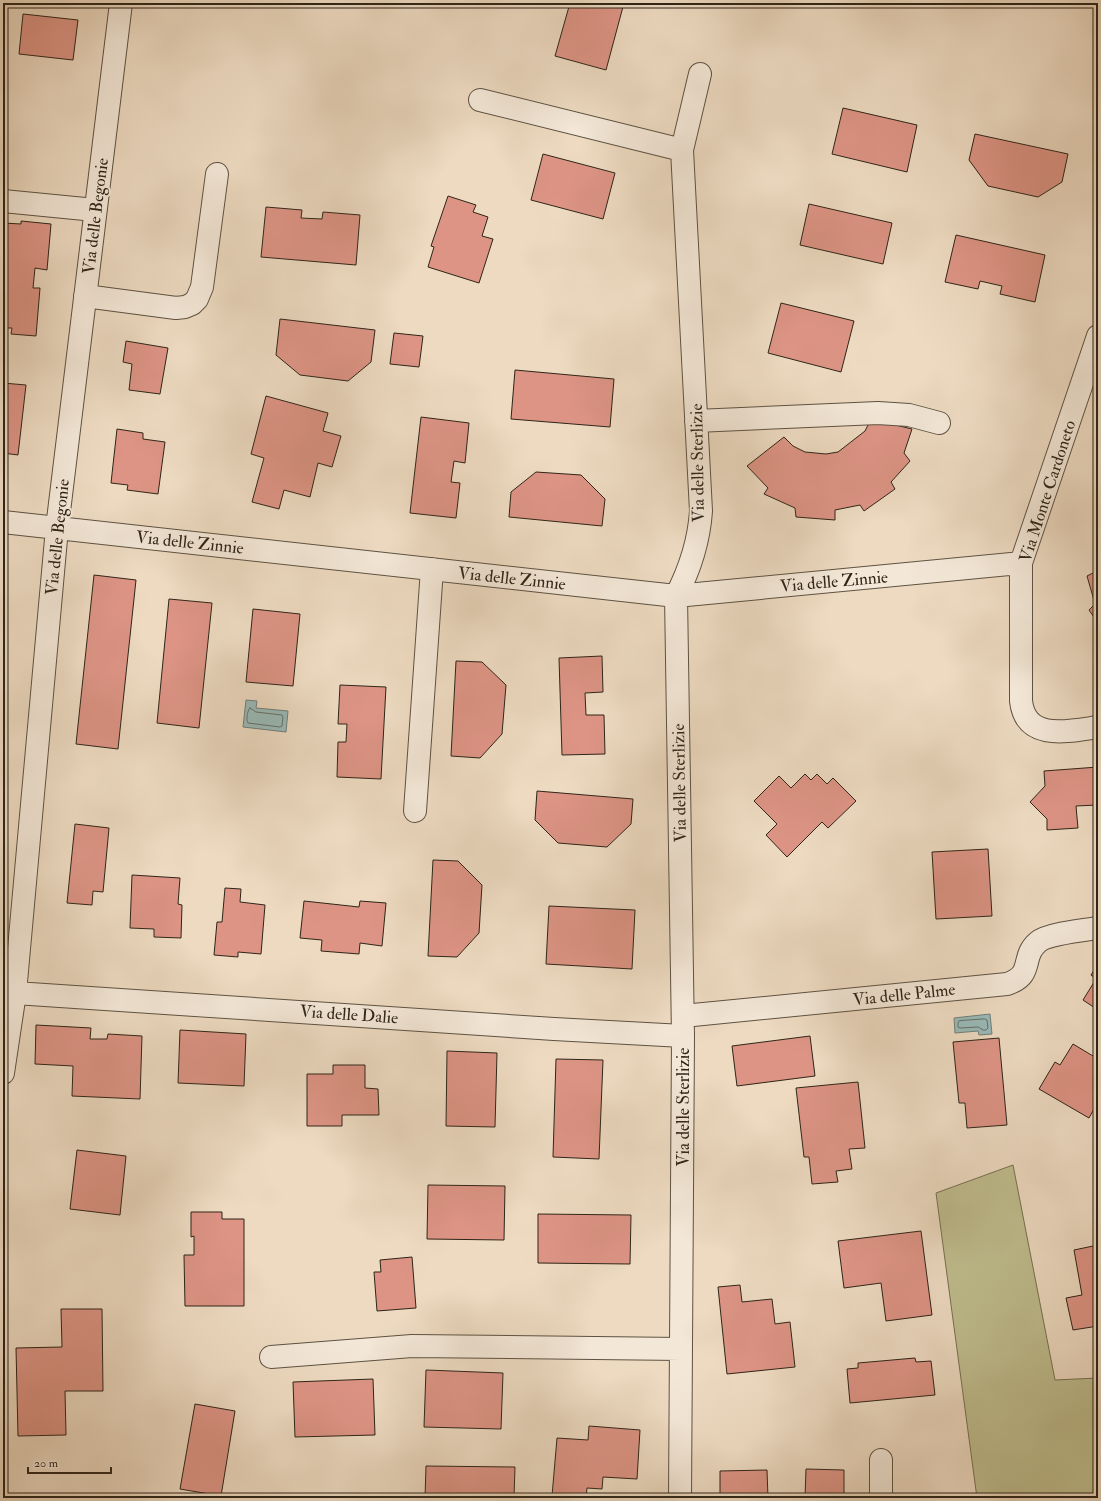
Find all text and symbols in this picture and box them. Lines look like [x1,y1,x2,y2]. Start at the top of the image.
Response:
street label: Via delle Begonie [78,157,113,275]
street label: Via delle Sterlizie [686,403,709,523]
street label: Via Monte Cardoneto [1015,418,1080,565]
street label: Via delle Begonie [41,478,74,596]
street label: Via delle Zinnie [135,526,245,559]
street label: Via delle Zinnie [457,562,567,595]
street label: Via delle Zinnie [779,566,889,597]
street label: Via delle Sterlizie [668,723,691,843]
street label: Via delle Palme [852,979,956,1010]
street label: Via delle Dalie [299,1001,399,1028]
street label: Via delle Sterlizie [673,1048,694,1166]
scale bar [28,1449,111,1475]
text: 20 m [34,1456,59,1471]

